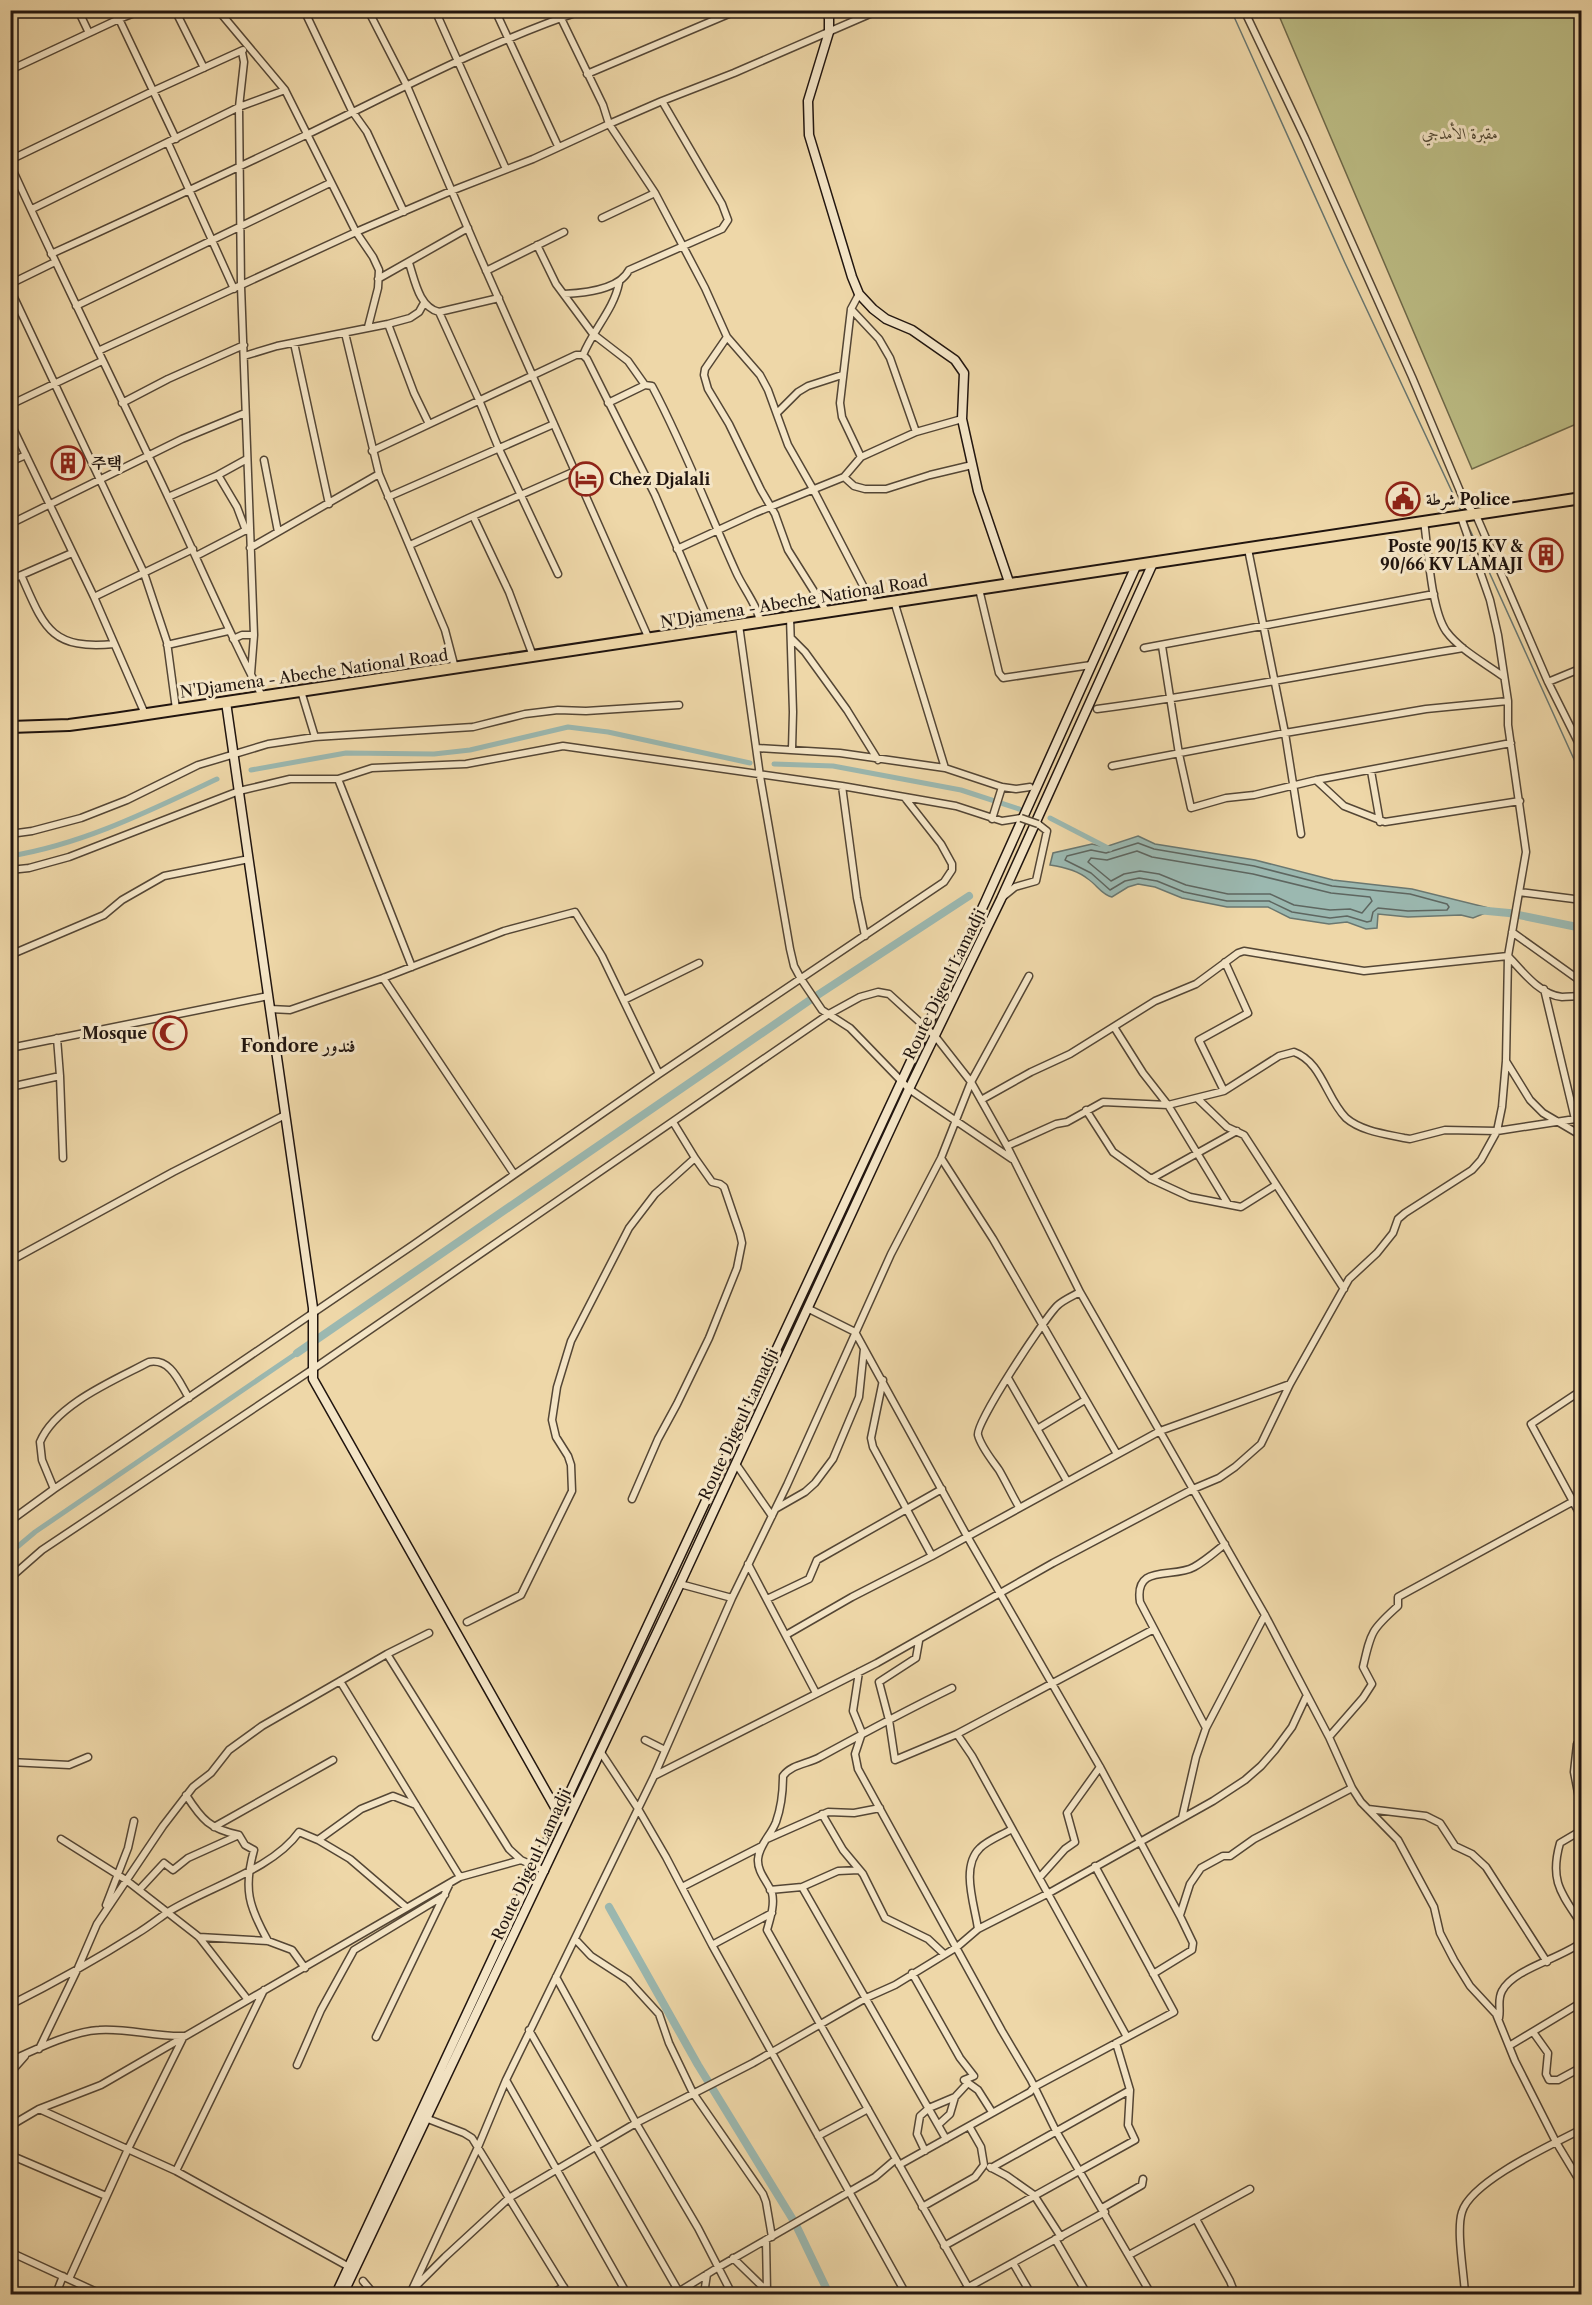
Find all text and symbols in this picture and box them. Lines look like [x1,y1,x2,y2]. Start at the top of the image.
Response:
park label: مقبرة الأمدجي [1422,122,1498,146]
building icon: 주택 [50,445,86,481]
place label: 주택 [91,453,122,473]
hotel icon: Chez Djalali [568,461,604,497]
place label: Chez Djalali [609,469,710,489]
public building icon: شرطة Police [1385,481,1421,517]
place label: شرطة Police [1426,489,1510,511]
place label: Poste 90/15 KV & 90/66 KV LAMAJI [1380,536,1524,574]
building icon: Poste 90/15 KV & 90/66 KV LAMAJI [1528,537,1564,573]
street label: N'Djamena - Abeche National Road [659,570,929,632]
street label: N'Djamena - Abeche National Road [179,644,450,702]
street label: Route Digeul Lamadji [899,905,989,1063]
mosque icon: Mosque [152,1015,188,1051]
place label: Mosque [82,1023,147,1043]
district label: Fondore فندور [240,1035,356,1057]
street label: Route Digeul Lamadji [694,1345,782,1503]
street label: Route Digeul Lamadji [487,1785,575,1943]

